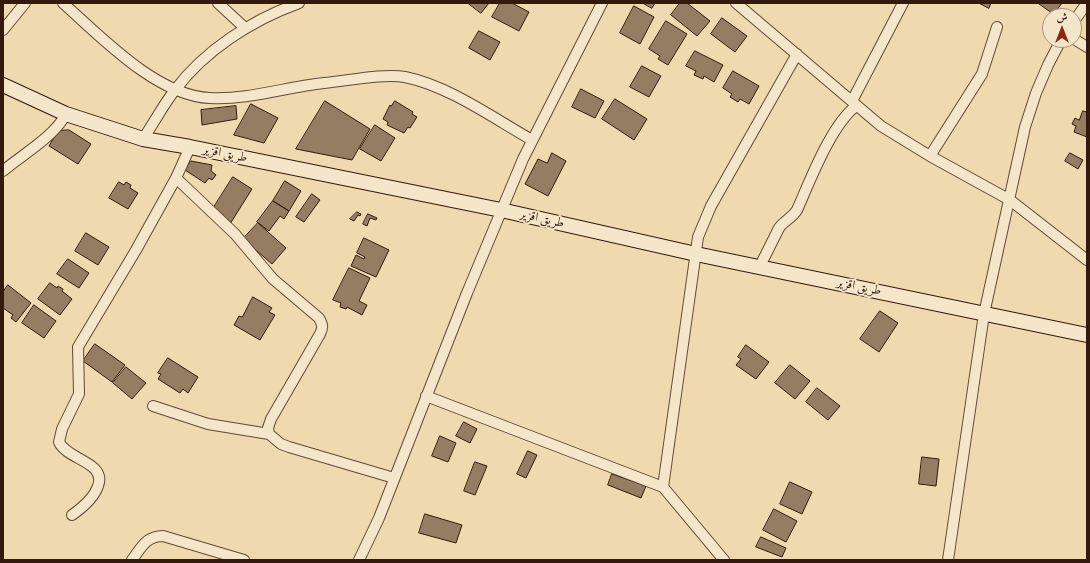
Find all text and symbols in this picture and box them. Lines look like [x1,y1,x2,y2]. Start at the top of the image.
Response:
north arrow [1042,8,1082,48]
text: ش [1057,9,1067,25]
street label: طريق اقزير [201,142,249,166]
street label: طريق اقزير [518,206,566,232]
street label: طريق اقزير [835,275,883,299]

